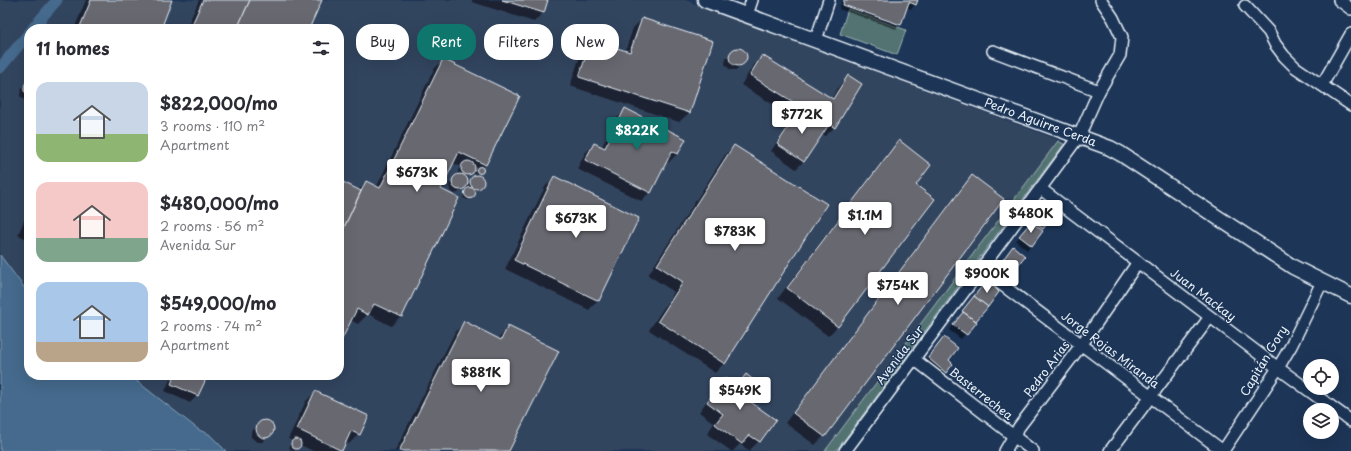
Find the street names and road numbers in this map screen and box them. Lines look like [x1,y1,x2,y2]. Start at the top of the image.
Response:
street label: Pedro Aguirre Cerda [982,93,1100,150]
street label: Juan Mackay [1167,263,1240,325]
street label: Jorge Rojas Miranda [1058,306,1164,393]
street label: Avenida Sur [871,321,928,388]
street label: Capitán Gory [1235,322,1291,399]
street label: Pedro Arias [1019,336,1074,400]
street label: Basterrechea [946,363,1018,424]

